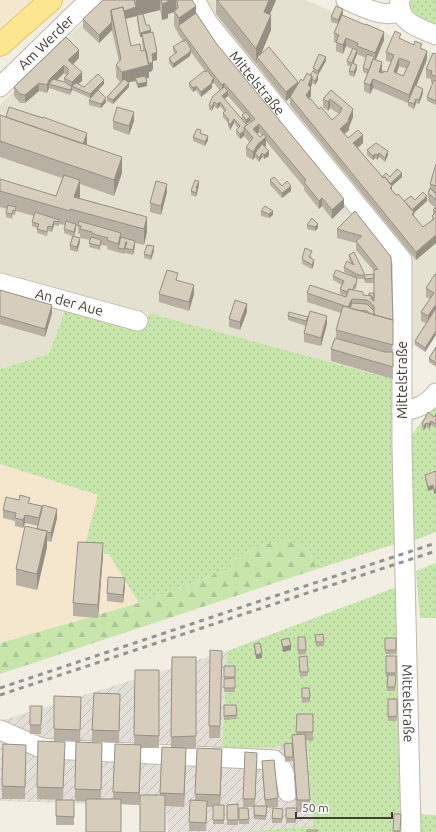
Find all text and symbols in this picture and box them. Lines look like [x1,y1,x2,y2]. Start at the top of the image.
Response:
street label: Am Werder [15,11,77,73]
street label: Mittelstraße [226,48,288,118]
street label: An der Aue [34,285,105,319]
street label: Mittelstraße [394,341,410,419]
street label: Mittelstraße [399,664,417,743]
scale bar [296,794,392,820]
text: 50 m [302,801,329,814]

